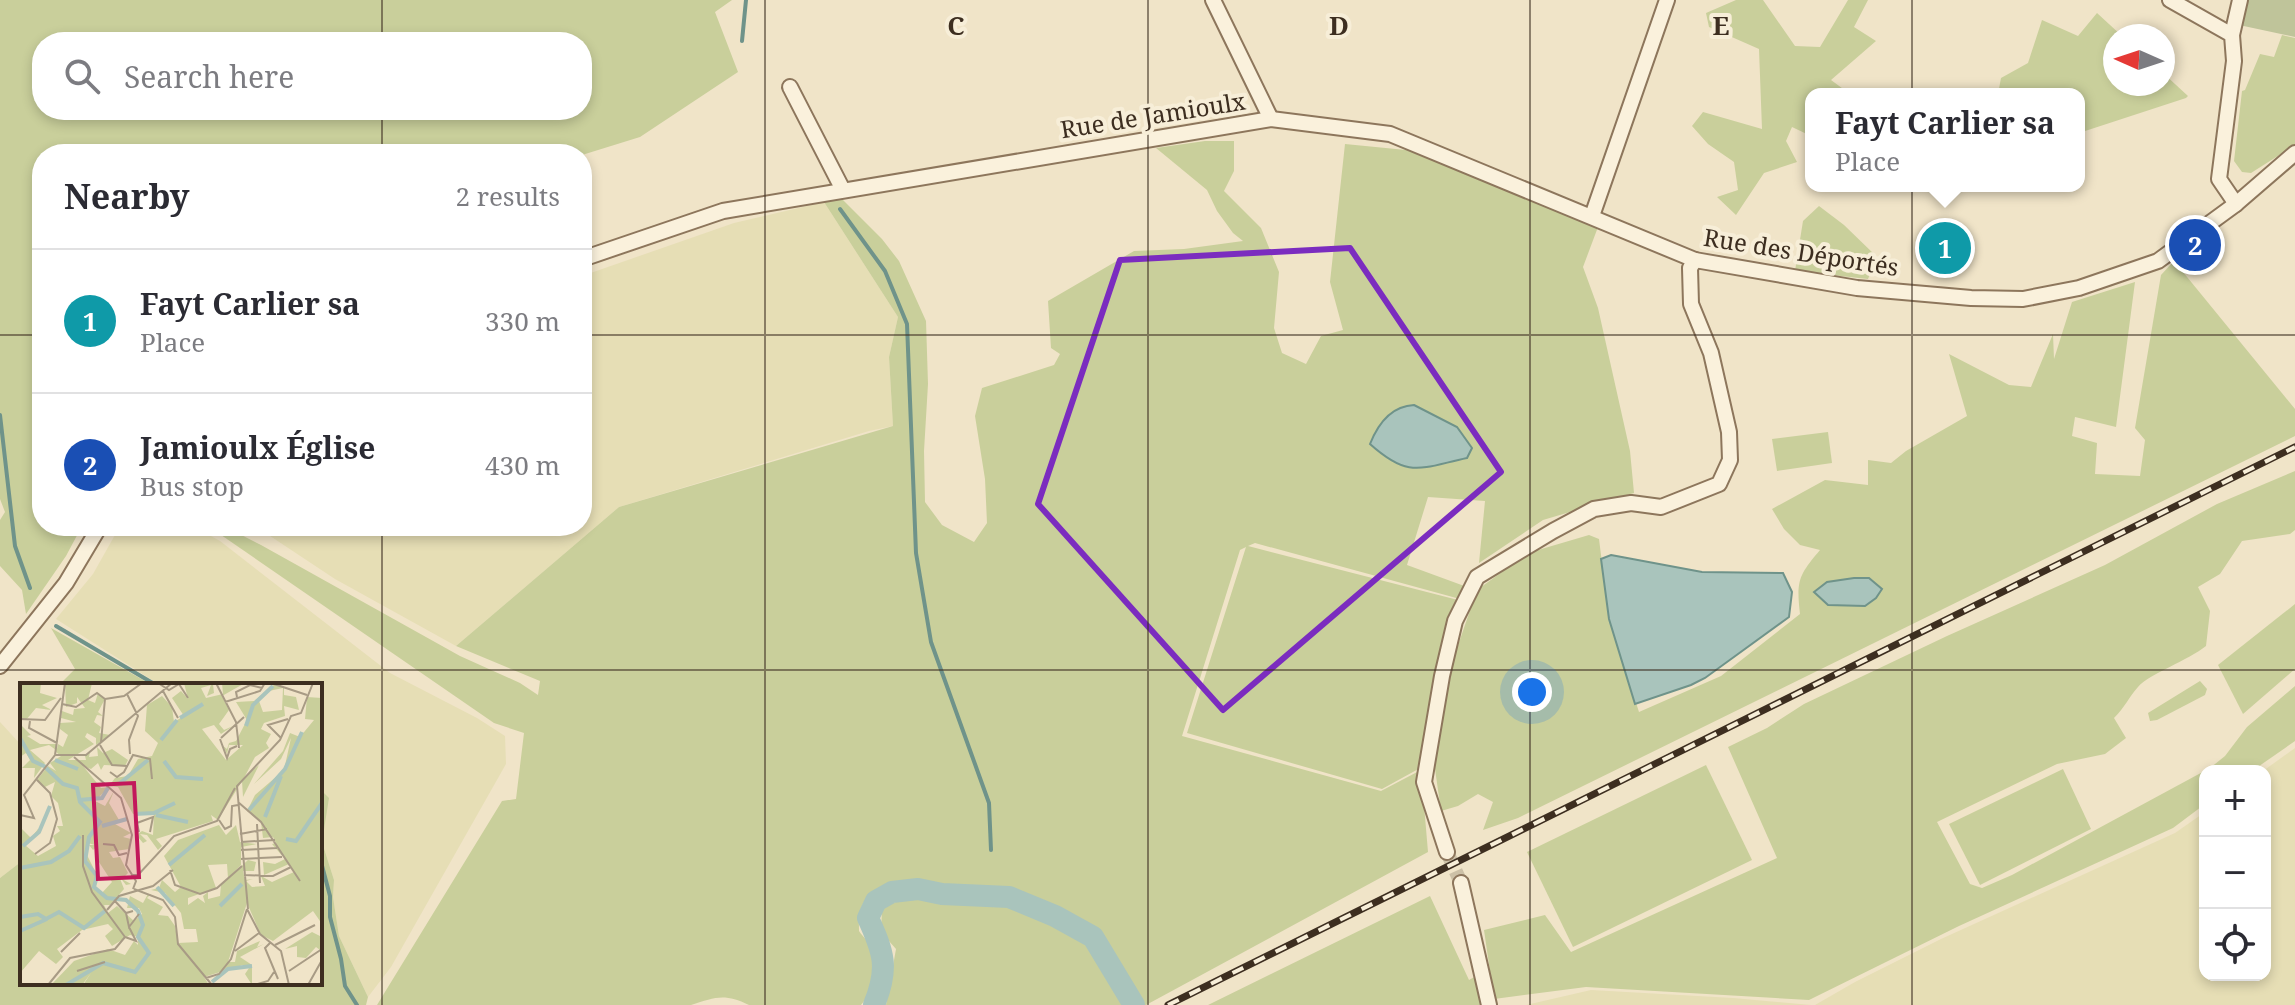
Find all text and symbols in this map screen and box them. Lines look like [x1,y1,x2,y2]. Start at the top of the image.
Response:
text: C [947,7,965,43]
text: D [1329,7,1349,43]
text: E [1713,7,1730,43]
north arrow [2103,24,2175,96]
search box [32,32,592,120]
icon: search [60,54,104,98]
text: Search here [124,56,294,97]
street label: Rue de Jamioulx [1058,84,1248,145]
popup [1805,88,2085,192]
text: Fayt Carlier sa [1835,102,2055,143]
text: Place [1835,143,1900,179]
text: Nearby [64,173,190,219]
text: 2 results [455,178,560,214]
pin: 2 [2169,215,2221,275]
pin: 1 [1919,218,1971,278]
street label: Rue des Déportés [1701,220,1901,283]
text: Fayt Carlier sa [140,283,360,324]
text: 1 [83,303,97,339]
text: 330 m [485,303,560,339]
text: Place [140,324,205,360]
text: Jamioulx Église [140,427,375,468]
text: 2 [83,447,97,483]
text: 430 m [485,447,560,483]
text: Bus stop [140,468,244,504]
your location [1512,672,1552,712]
inset map [20,683,322,985]
map controls [2199,765,2271,981]
button: + [2199,765,2271,837]
button: − [2199,837,2271,909]
button: locate [2199,909,2271,981]

